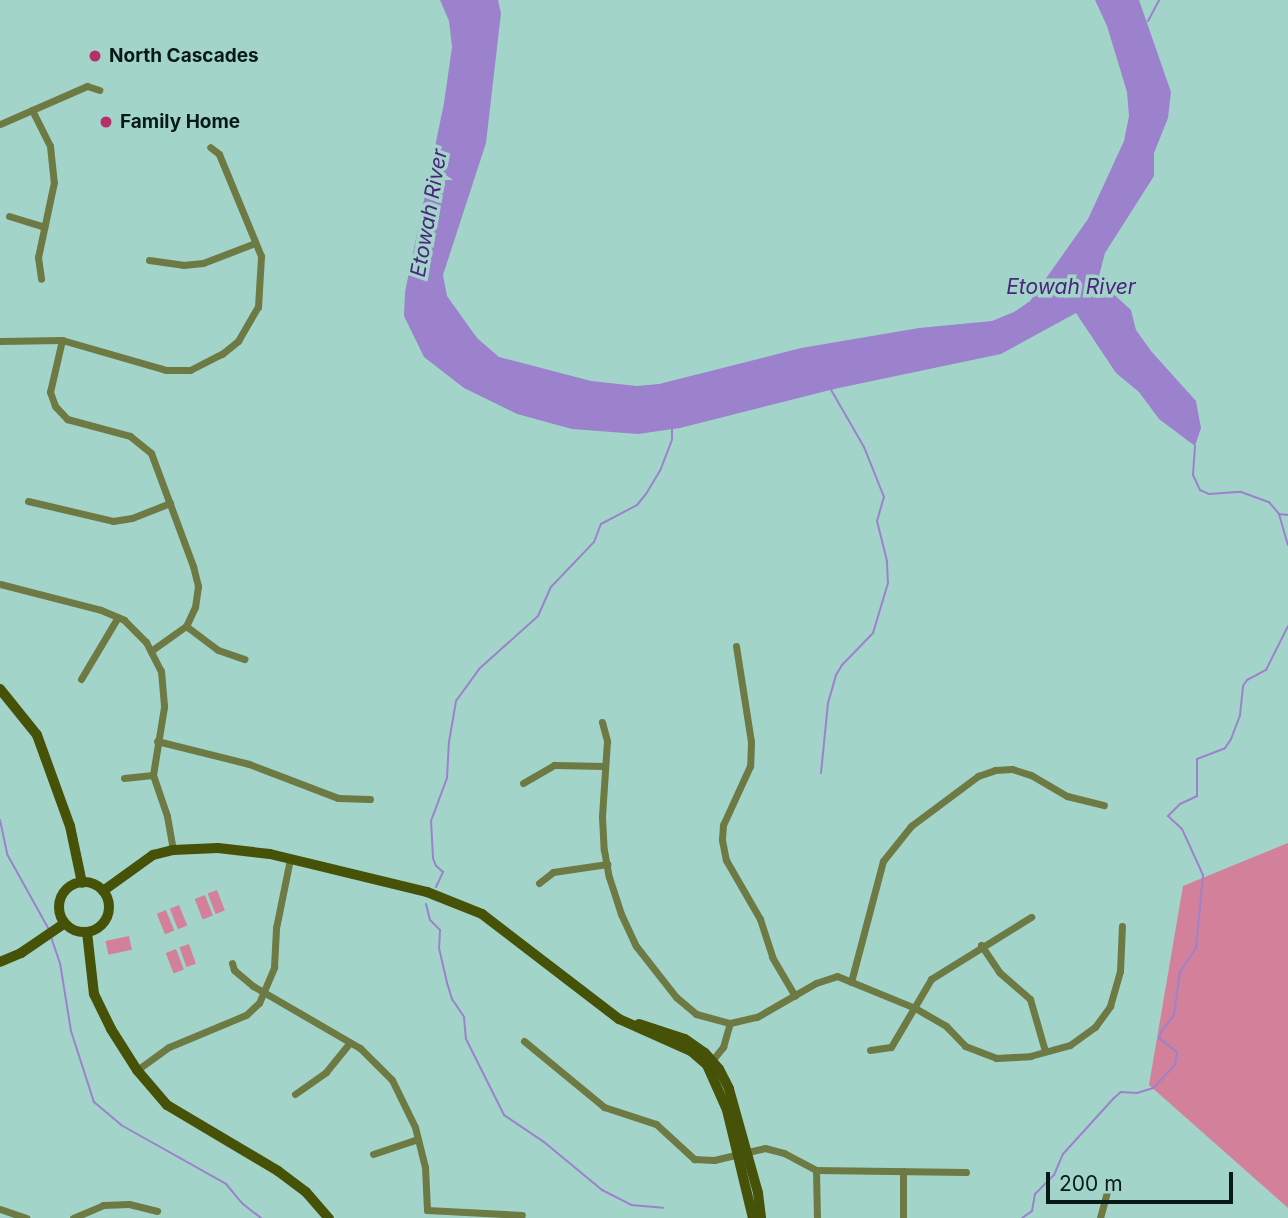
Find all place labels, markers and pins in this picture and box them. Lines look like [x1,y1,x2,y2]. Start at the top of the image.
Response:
place label: North Cascades [109,45,259,67]
marker: North Cascades [87,48,103,64]
place label: Family Home [120,111,240,133]
marker: Family Home [98,114,114,130]

